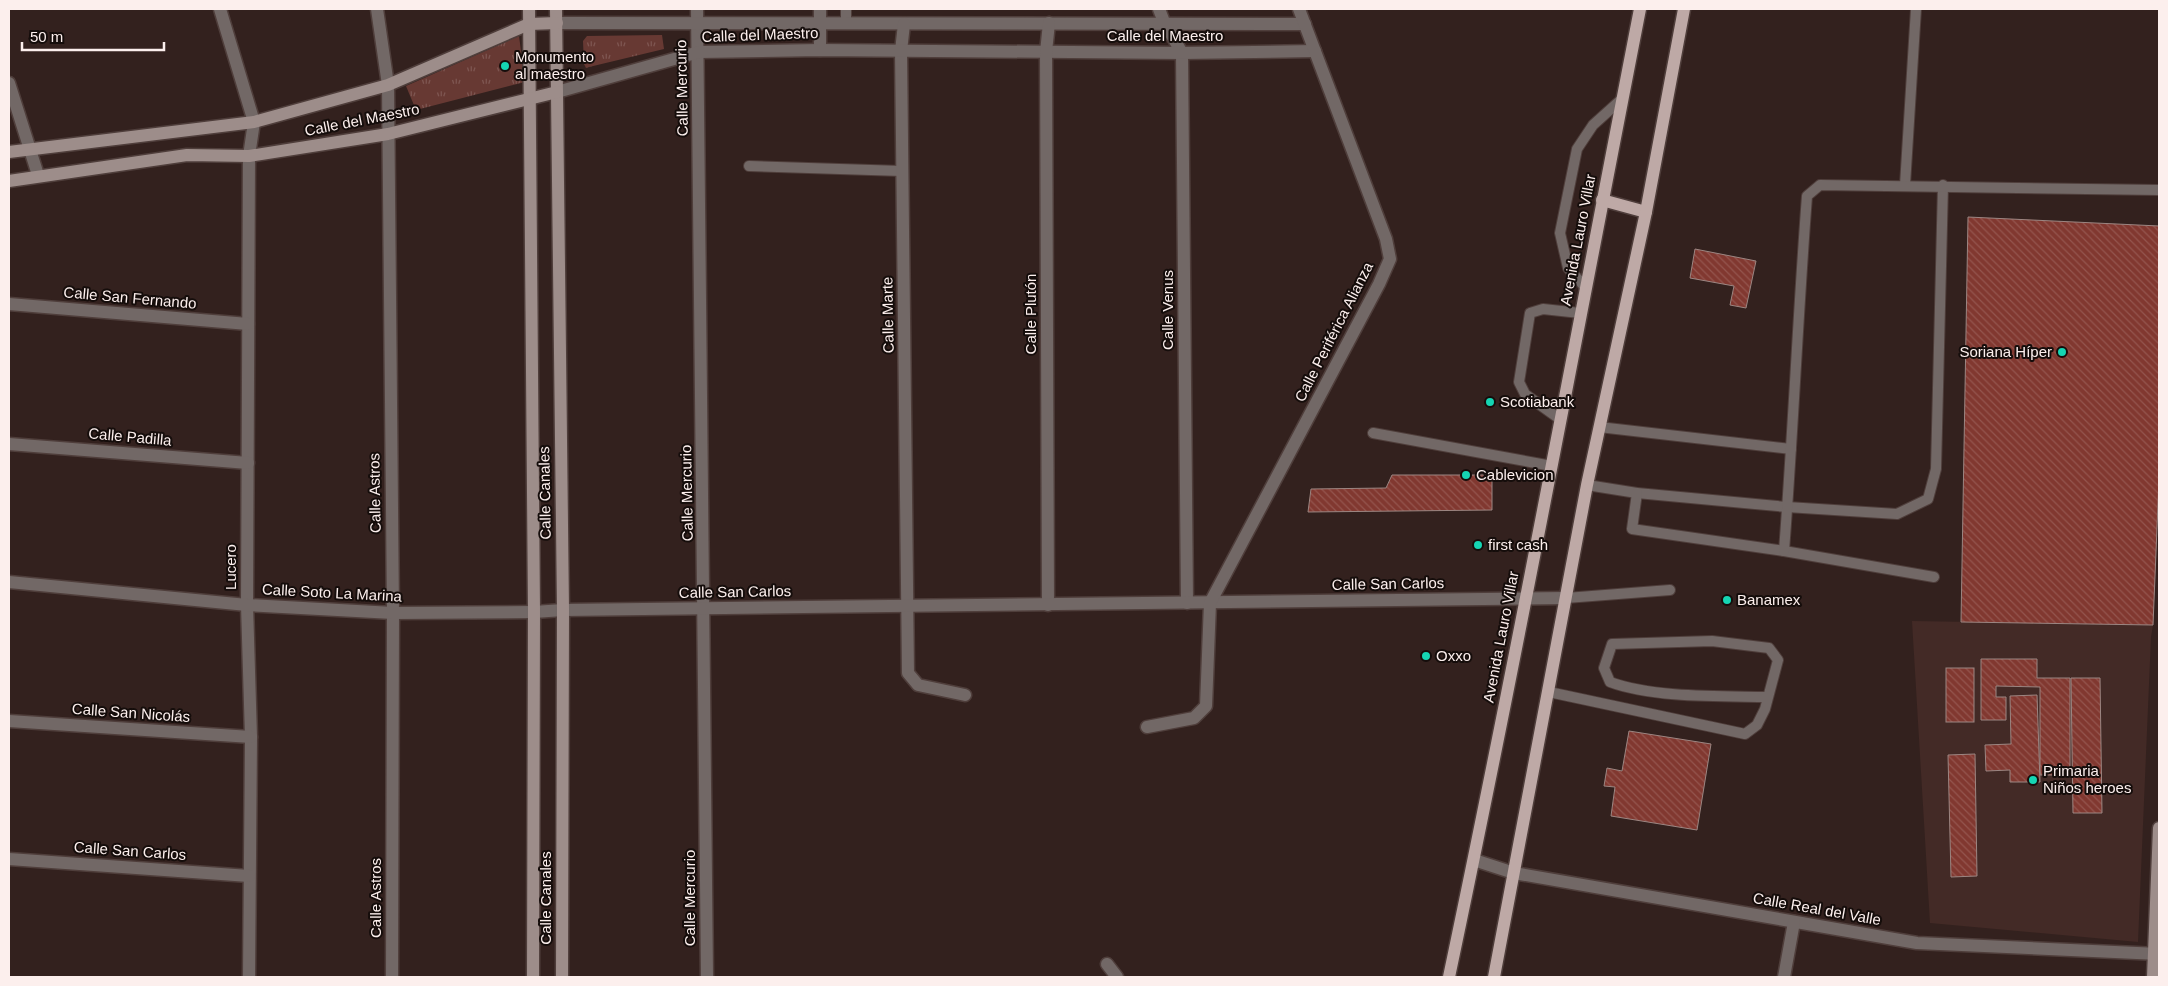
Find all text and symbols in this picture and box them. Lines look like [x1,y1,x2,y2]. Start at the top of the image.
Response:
scale bar [22,20,165,52]
street label: Calle del Maestro [701,24,819,45]
street label: Calle del Maestro [1107,27,1223,44]
text: 50 m [30,28,63,45]
street label: Calle Mercurio [672,40,691,137]
place label: Monumento al maestro [515,48,594,82]
marker: Monumento al maestro [499,60,511,72]
street label: Calle del Maestro [303,100,421,139]
street label: Avenida Lauro Villar [1556,173,1599,307]
street label: Calle Periférica Alianza [1291,259,1376,404]
street label: Calle Venus [1159,270,1176,350]
street label: Calle Plutón [1022,274,1039,354]
street label: Calle Marte [878,277,897,354]
street label: Calle San Fernando [63,283,197,312]
place label: Soriana Híper [1959,343,2052,360]
marker: Soriana Híper [2056,346,2068,358]
place label: Scotiabank [1500,393,1575,410]
marker: Scotiabank [1484,396,1496,408]
street label: Calle Padilla [88,424,173,449]
street label: Calle Mercurio [677,445,696,542]
street label: Calle Canales [535,446,554,540]
street label: Calle Astros [365,453,384,533]
place label: Cablevicion [1476,466,1554,483]
marker: Cablevicion [1460,469,1472,481]
place label: first cash [1488,536,1548,553]
marker: first cash [1472,539,1484,551]
street label: Lucero [222,544,239,590]
street label: Avenida Lauro Villar [1479,570,1522,704]
street label: Calle San Carlos [1332,574,1444,593]
street label: Calle Soto La Marina [262,580,403,605]
street label: Calle San Carlos [679,582,791,601]
place label: Banamex [1737,591,1801,608]
marker: Banamex [1721,594,1733,606]
place label: Oxxo [1436,647,1471,664]
marker: Oxxo [1420,650,1432,662]
street label: Calle San Nicolás [71,700,191,725]
place label: Primaria Niños heroes [2043,762,2131,796]
marker: Primaria Niños heroes [2027,774,2039,786]
street label: Calle San Carlos [73,838,187,863]
street label: Calle Mercurio [681,850,698,946]
street label: Calle Canales [537,851,554,945]
street label: Calle Astros [367,858,384,938]
street label: Calle Real del Valle [1752,889,1882,928]

